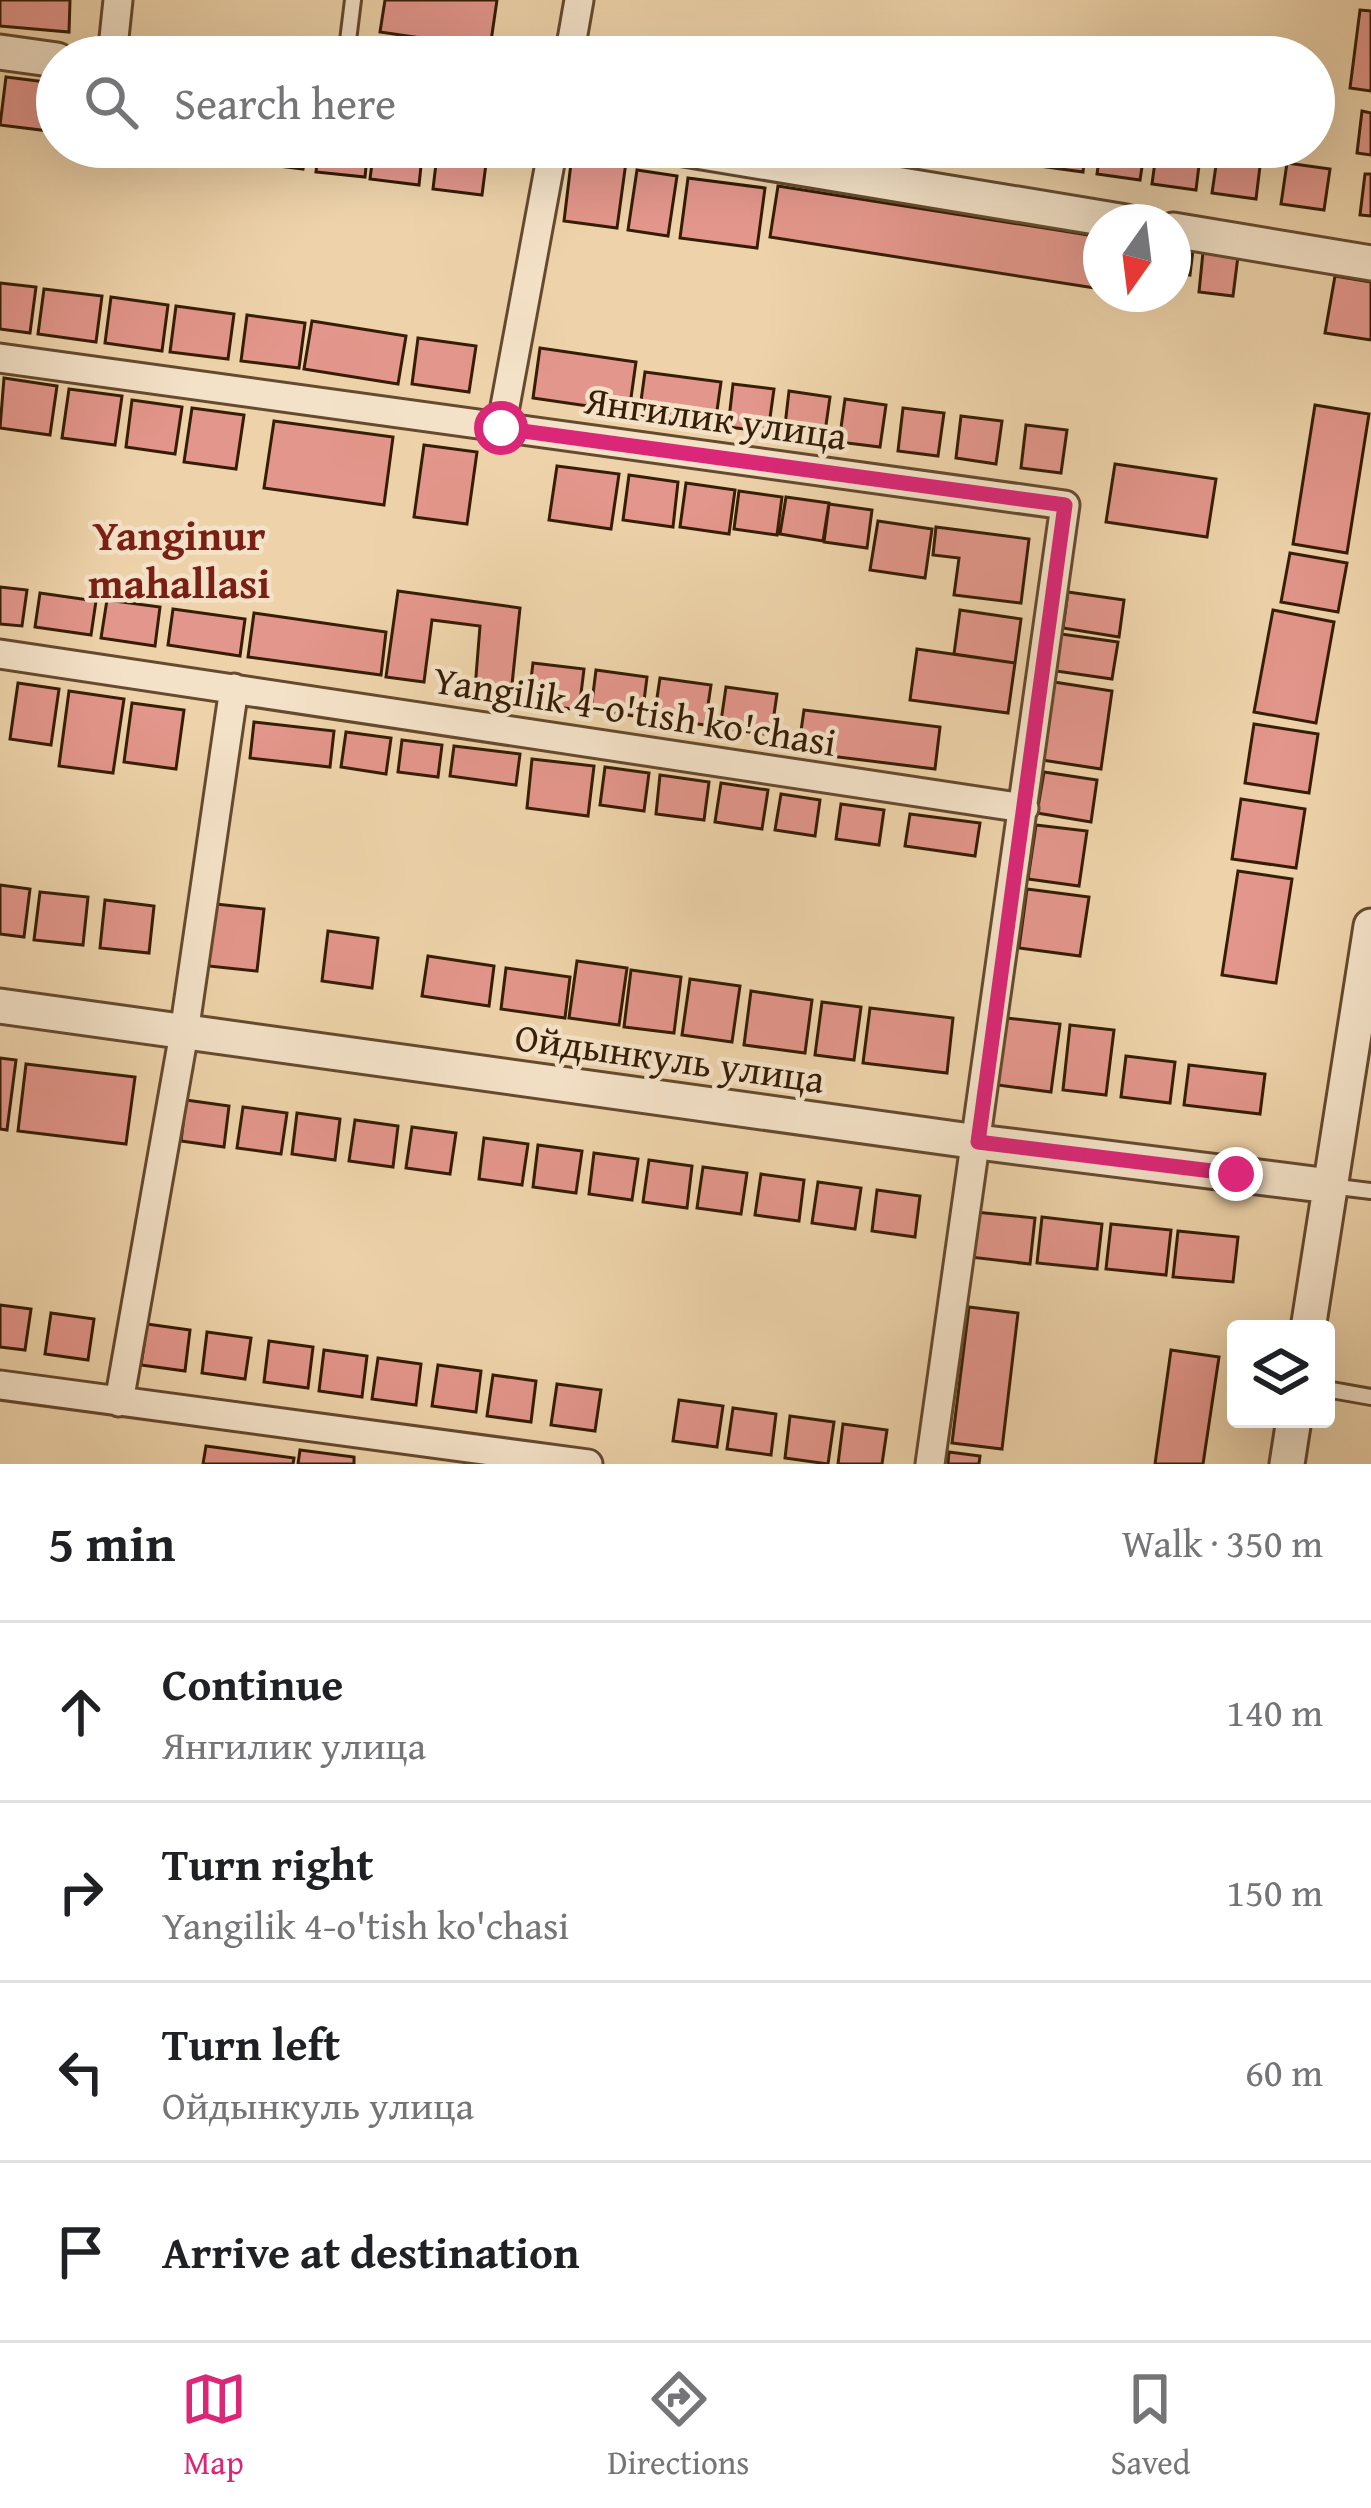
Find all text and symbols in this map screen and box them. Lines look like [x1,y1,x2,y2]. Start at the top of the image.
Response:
search box [36,36,1335,168]
icon: search [78,69,144,135]
text: Search here [174,70,396,135]
north arrow [1083,204,1191,312]
street label: Янгилик улица [580,370,851,464]
route start [474,401,528,455]
district label: Yanginur mahallasi [88,504,270,613]
street label: Yangilik 4-o'tish ko'chasi [429,650,841,770]
street label: Ойдынкуль улица [512,1007,829,1107]
route end [1209,1147,1263,1201]
map controls [1227,1320,1335,1428]
button: layers [1227,1320,1335,1428]
text: 5 min [48,1505,175,1580]
text: Walk · 350 m [1122,1514,1323,1571]
text: Continue [162,1651,343,1716]
icon: ahead [48,1679,114,1745]
text: 140 m [1226,1683,1323,1740]
text: Янгилик улица [162,1716,426,1773]
text: Turn right [162,1831,374,1896]
icon: right [48,1859,114,1925]
text: 150 m [1226,1863,1323,1920]
text: Yangilik 4-o'tish ko'chasi [162,1896,569,1953]
text: Turn left [162,2011,340,2076]
icon: left [48,2039,114,2105]
text: 60 m [1245,2043,1323,2100]
text: Ойдынкуль улица [162,2076,474,2133]
icon: arrive [48,2219,114,2285]
text: Arrive at destination [162,2219,580,2284]
tab: Map [181,2366,247,2486]
tab: Directions [608,2366,749,2486]
tab: Saved [1111,2366,1190,2486]

